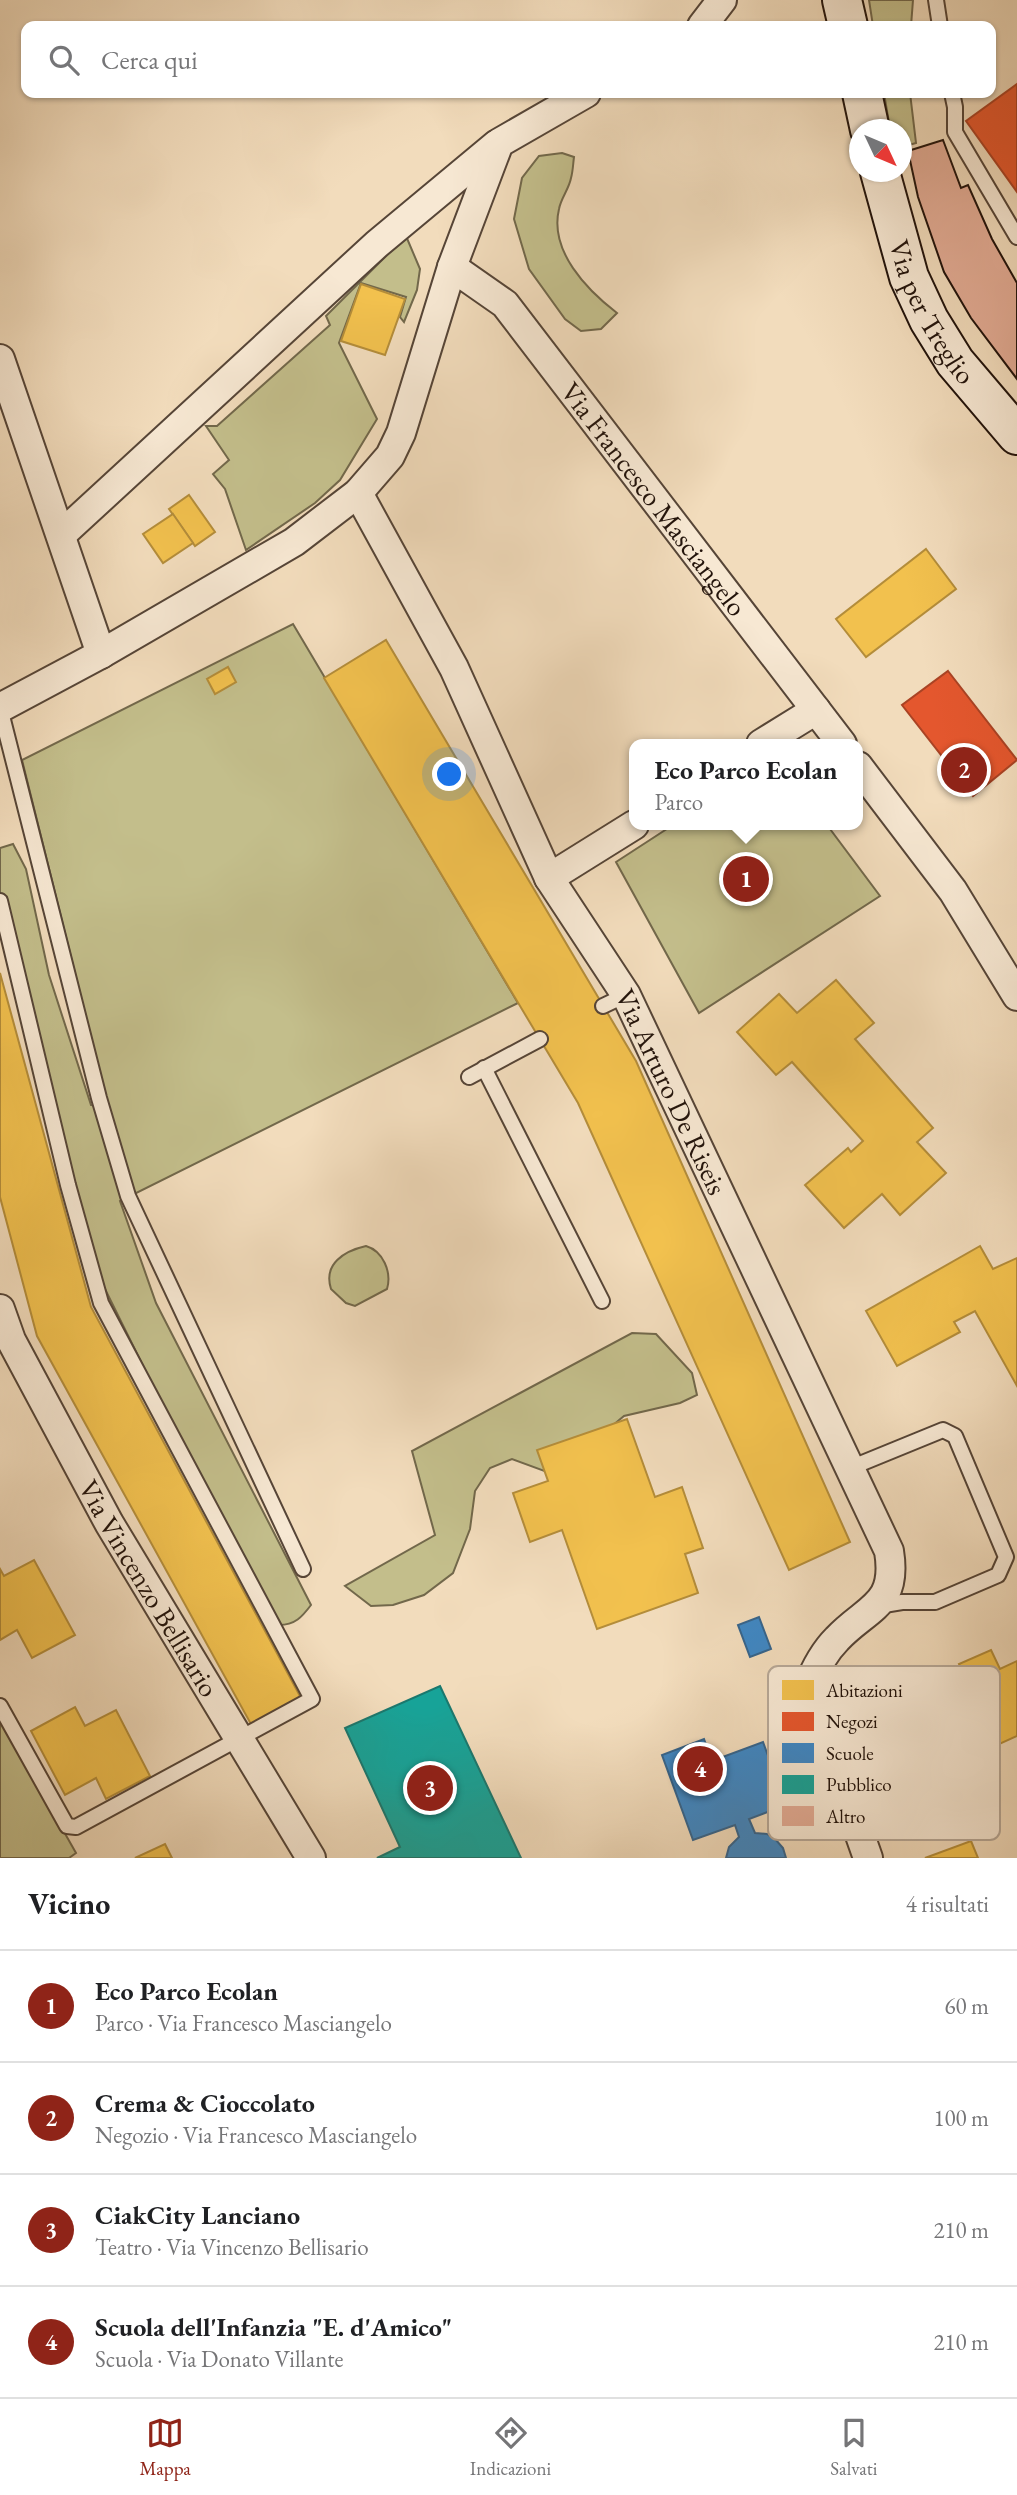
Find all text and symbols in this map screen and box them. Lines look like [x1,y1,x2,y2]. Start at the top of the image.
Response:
search box [21,21,996,98]
icon: search [45,41,83,79]
text: Cerca qui [101,43,198,77]
north arrow [849,119,912,182]
street label: Via per Treglio [882,236,984,391]
street label: Via Francesco Masciangelo [553,374,755,623]
popup [629,739,863,830]
pin: 2 [941,744,987,796]
text: Eco Parco Ecolan [654,753,838,787]
your location [432,757,466,791]
text: Parco [654,787,703,817]
pin: 1 [723,853,769,905]
street label: Via Arturo De Riseis [608,983,736,1200]
street label: Via Vincenzo Bellisario [71,1473,228,1703]
legend [768,1666,1000,1840]
text: Abitazioni [825,1678,903,1703]
text: Negozi [826,1709,878,1734]
text: Scuole [826,1741,874,1766]
pin: 4 [677,1743,723,1795]
pin: 3 [407,1762,453,1814]
text: Pubblico [826,1772,892,1797]
text: Altro [825,1804,865,1829]
text: Vicino [28,1884,110,1923]
text: 4 risultati [906,1889,989,1919]
text: Eco Parco Ecolan [95,1974,278,2008]
text: 1 [45,1991,57,2021]
text: 60 m [944,1991,989,2021]
text: Parco · Via Francesco Masciangelo [95,2008,392,2038]
text: Crema & Cioccolato [95,2086,315,2120]
text: 2 [45,2103,57,2133]
text: 100 m [933,2103,989,2133]
text: Negozio · Via Francesco Masciangelo [95,2120,417,2150]
text: CiakCity Lanciano [95,2198,300,2232]
text: 3 [45,2215,57,2245]
text: 210 m [933,2215,989,2245]
text: Teatro · Via Vincenzo Bellisario [95,2232,369,2262]
text: Scuola dell'Infanzia "E. d'Amico" [95,2310,452,2344]
text: 4 [45,2327,57,2357]
text: 210 m [933,2327,989,2357]
text: Scuola · Via Donato Villante [95,2344,344,2374]
tab: Mappa [140,2414,191,2481]
tab: Indicazioni [470,2414,551,2481]
tab: Salvati [830,2414,877,2481]

